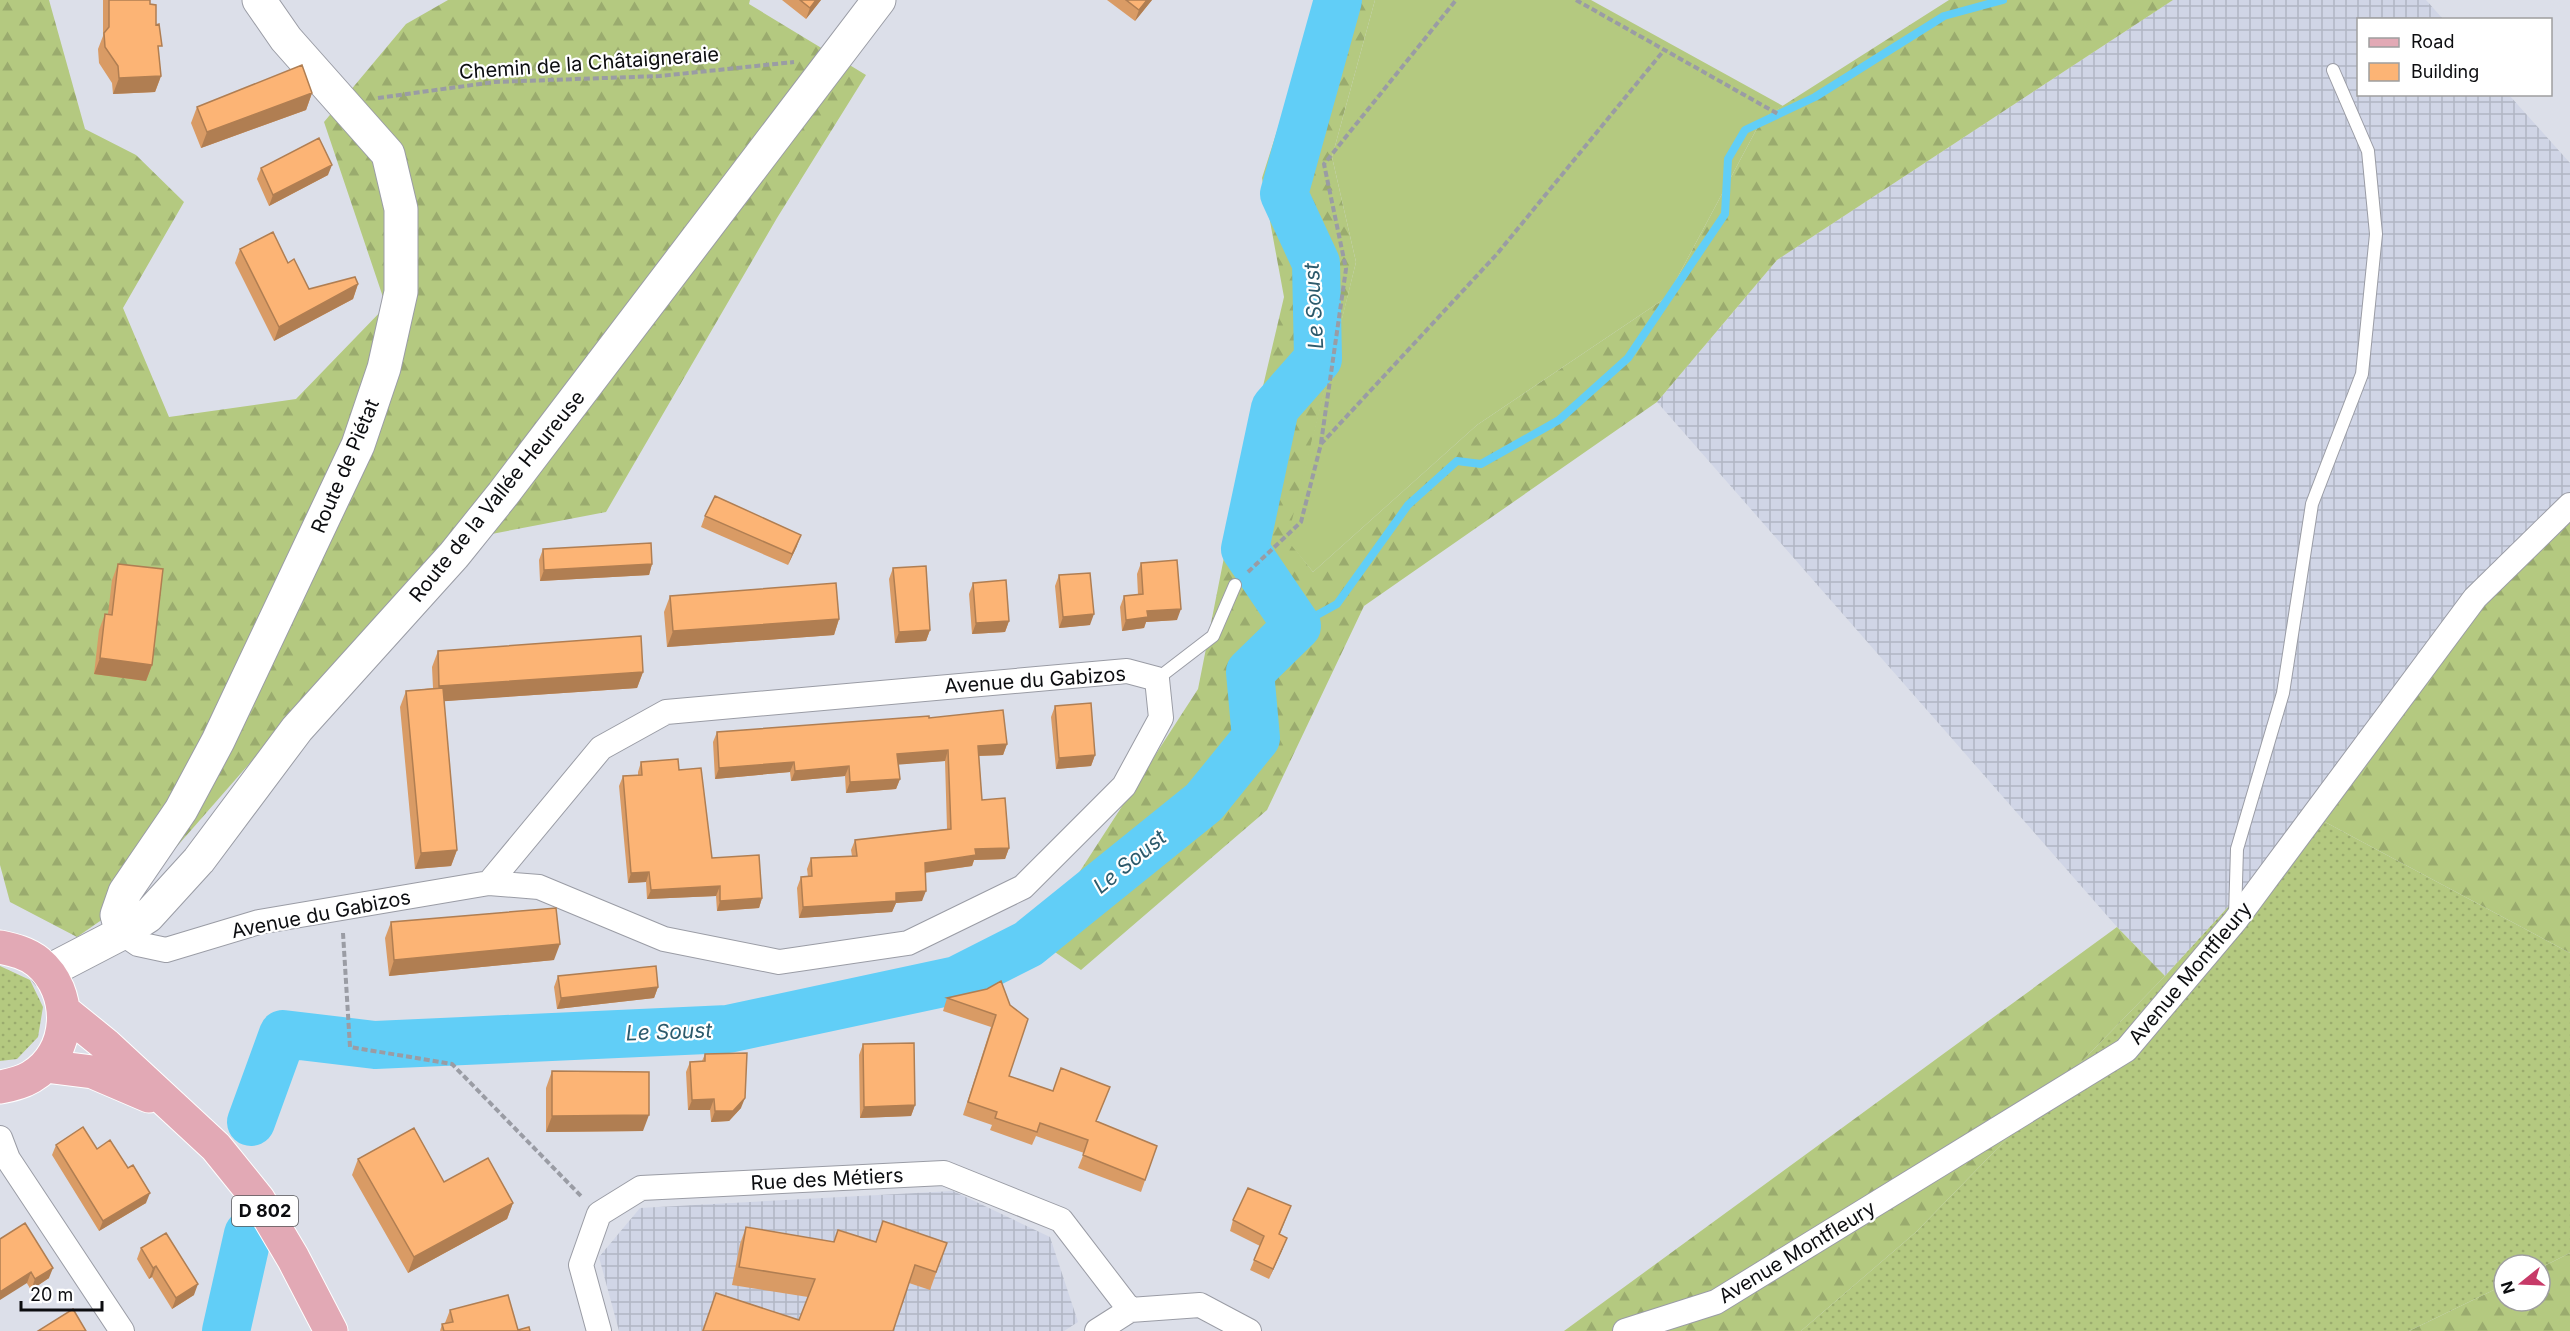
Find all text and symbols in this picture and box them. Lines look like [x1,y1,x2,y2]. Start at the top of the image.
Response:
legend [2357,18,2552,96]
text: Road [2411,31,2454,52]
street label: Chemin de la Châtaigneraie [458,42,720,84]
text: Building [2411,61,2479,82]
water label: Le Soust [1299,261,1328,350]
street label: Route de la Vallée Heureuse [404,385,590,607]
street label: Route de Piétat [306,395,384,537]
street label: Avenue du Gabizos [943,662,1127,698]
water label: Le Soust [1088,824,1172,898]
street label: Avenue du Gabizos [229,885,413,943]
street label: Avenue Montfleury [2123,897,2257,1049]
water label: Le Soust [625,1017,714,1045]
street label: Rue des Métiers [750,1163,904,1195]
road number: D 802 [232,1196,298,1226]
street label: Avenue Montfleury [1714,1196,1880,1308]
north arrow [2492,1253,2552,1313]
scale bar [21,1274,102,1312]
text: N [2496,1279,2519,1297]
text: 20 m [30,1284,73,1305]

